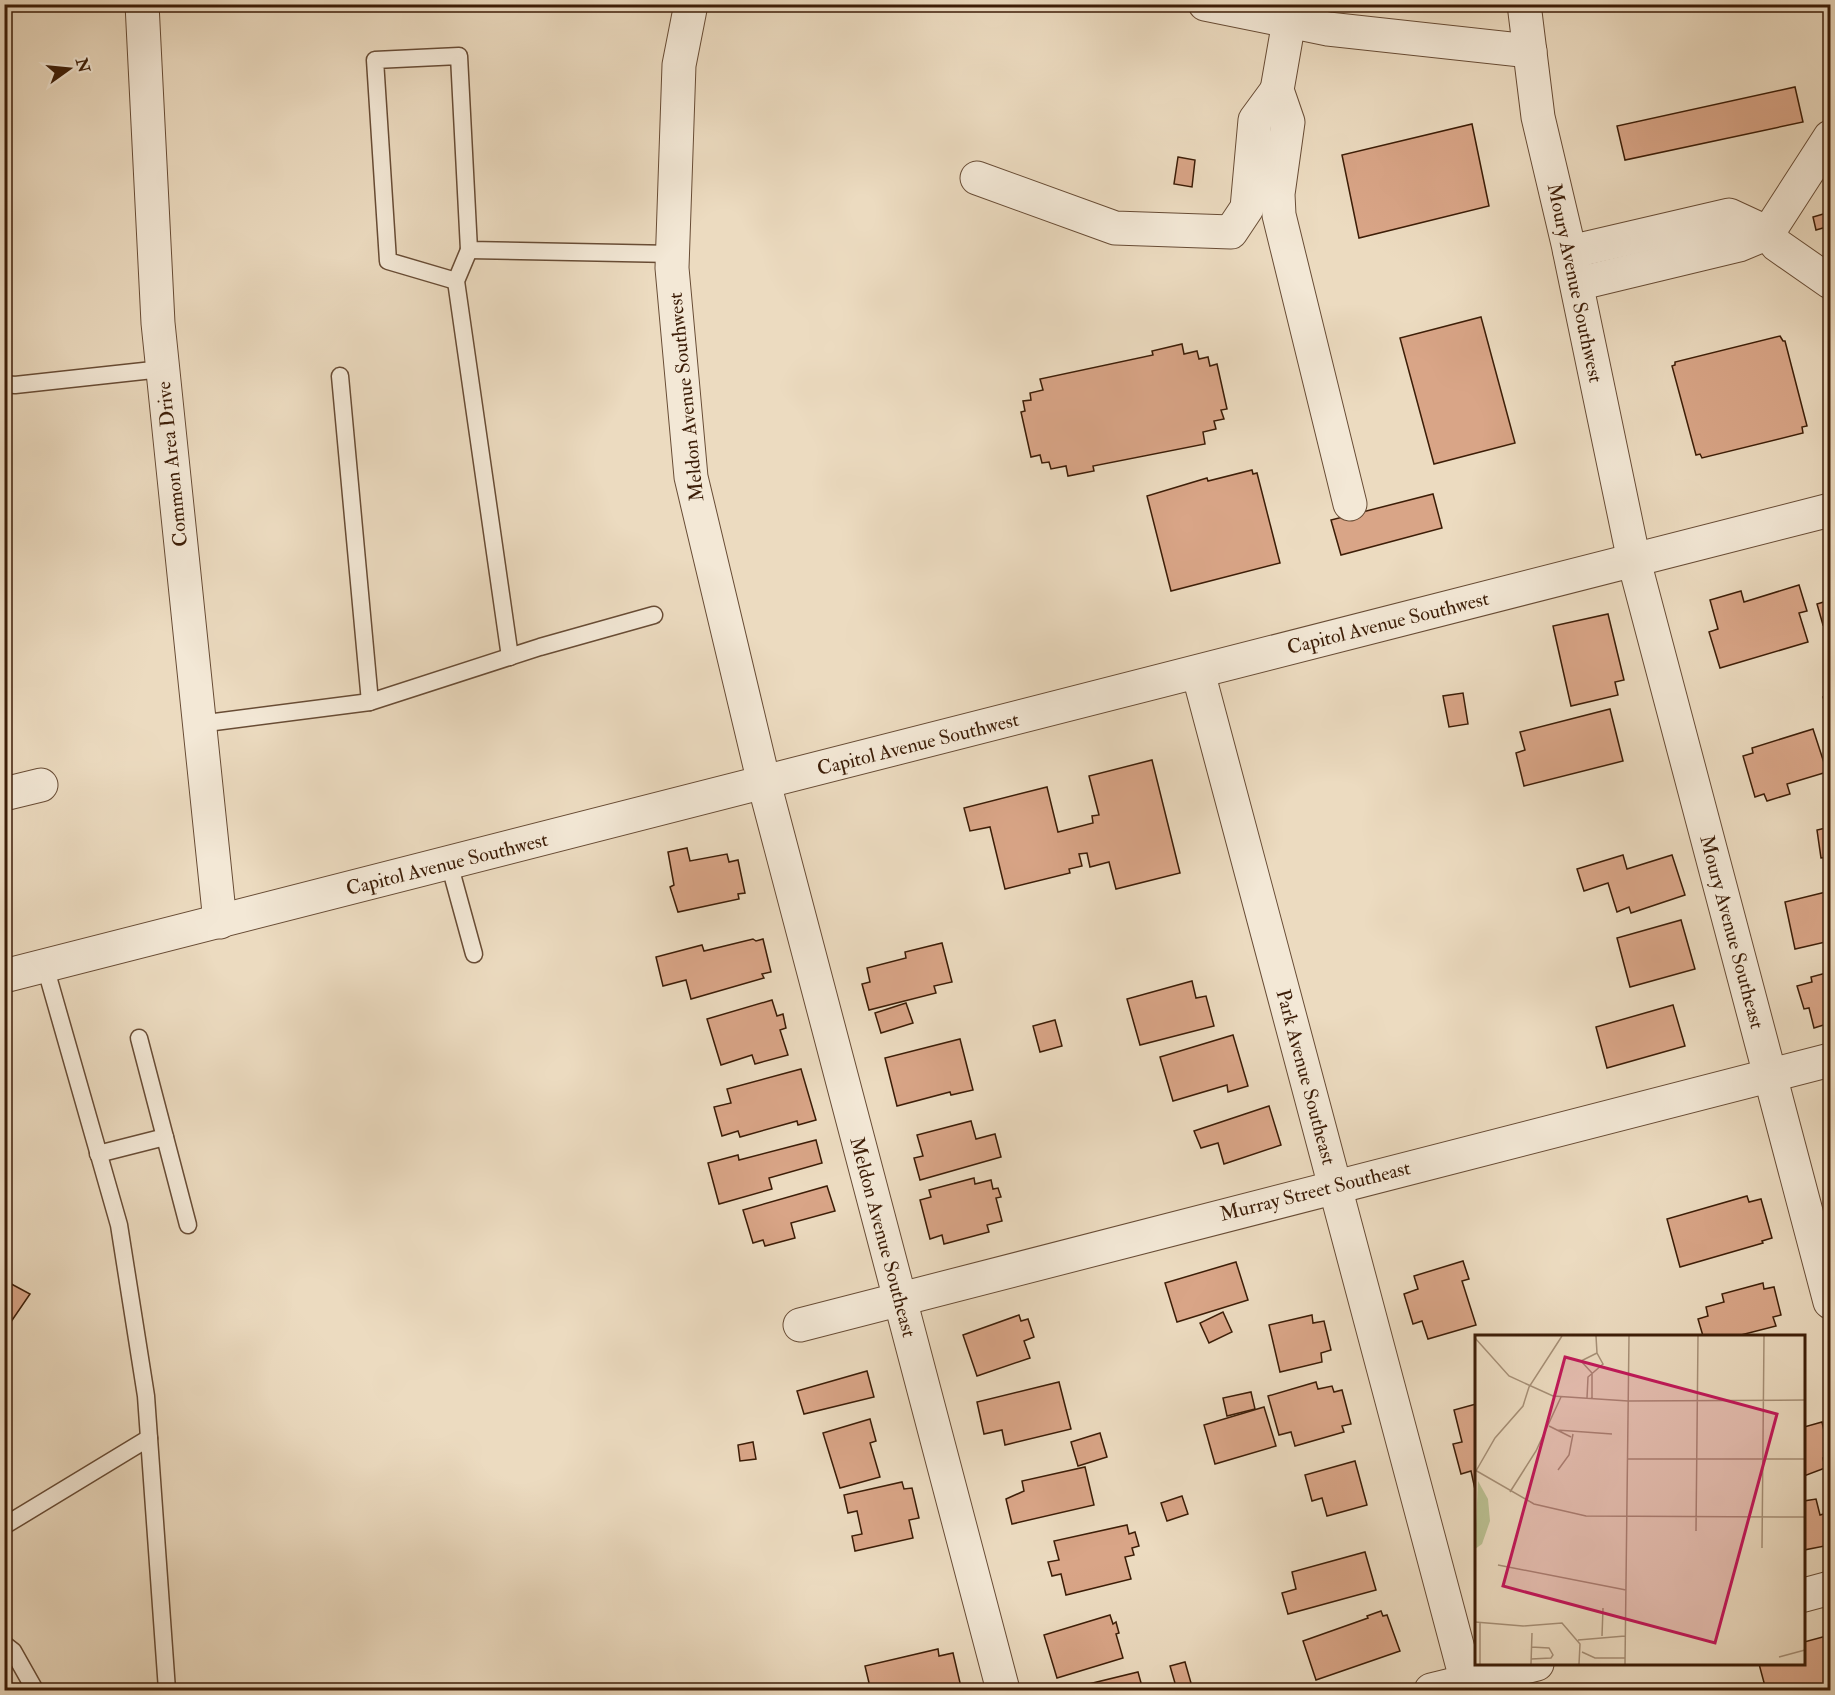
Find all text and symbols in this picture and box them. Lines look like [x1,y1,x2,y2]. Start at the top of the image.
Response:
north arrow [39,39,99,99]
text: N [71,55,94,76]
street label: Moury Avenue Southwest [1542,181,1608,385]
street label: Meldon Avenue Southwest [663,291,709,503]
street label: Common Area Drive [151,380,193,548]
street label: Capitol Avenue Southwest [1285,586,1492,661]
street label: Capitol Avenue Southwest [815,707,1022,782]
street label: Capitol Avenue Southwest [344,827,551,902]
street label: Moury Avenue Southeast [1694,832,1770,1032]
street label: Park Avenue Southeast [1271,987,1342,1168]
street label: Meldon Avenue Southeast [844,1134,922,1340]
street label: Murray Street Southeast [1217,1155,1413,1227]
inset map [1475,1335,1805,1665]

